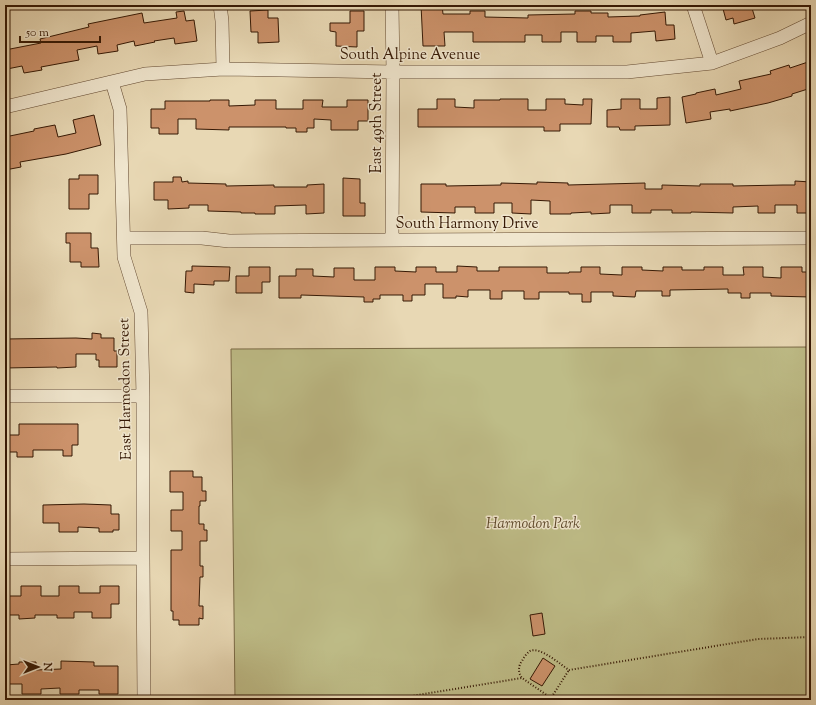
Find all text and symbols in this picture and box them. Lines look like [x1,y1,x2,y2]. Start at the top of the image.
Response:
scale bar [20,18,100,44]
text: 50 m [25,24,49,42]
street label: South Alpine Avenue [340,45,480,66]
street label: East 49th Street [367,73,388,173]
street label: South Harmony Drive [396,214,538,235]
street label: East Harmodon Street [114,318,138,460]
park label: Harmodon Park [486,514,580,535]
north arrow [18,647,58,687]
text: N [39,662,55,672]

